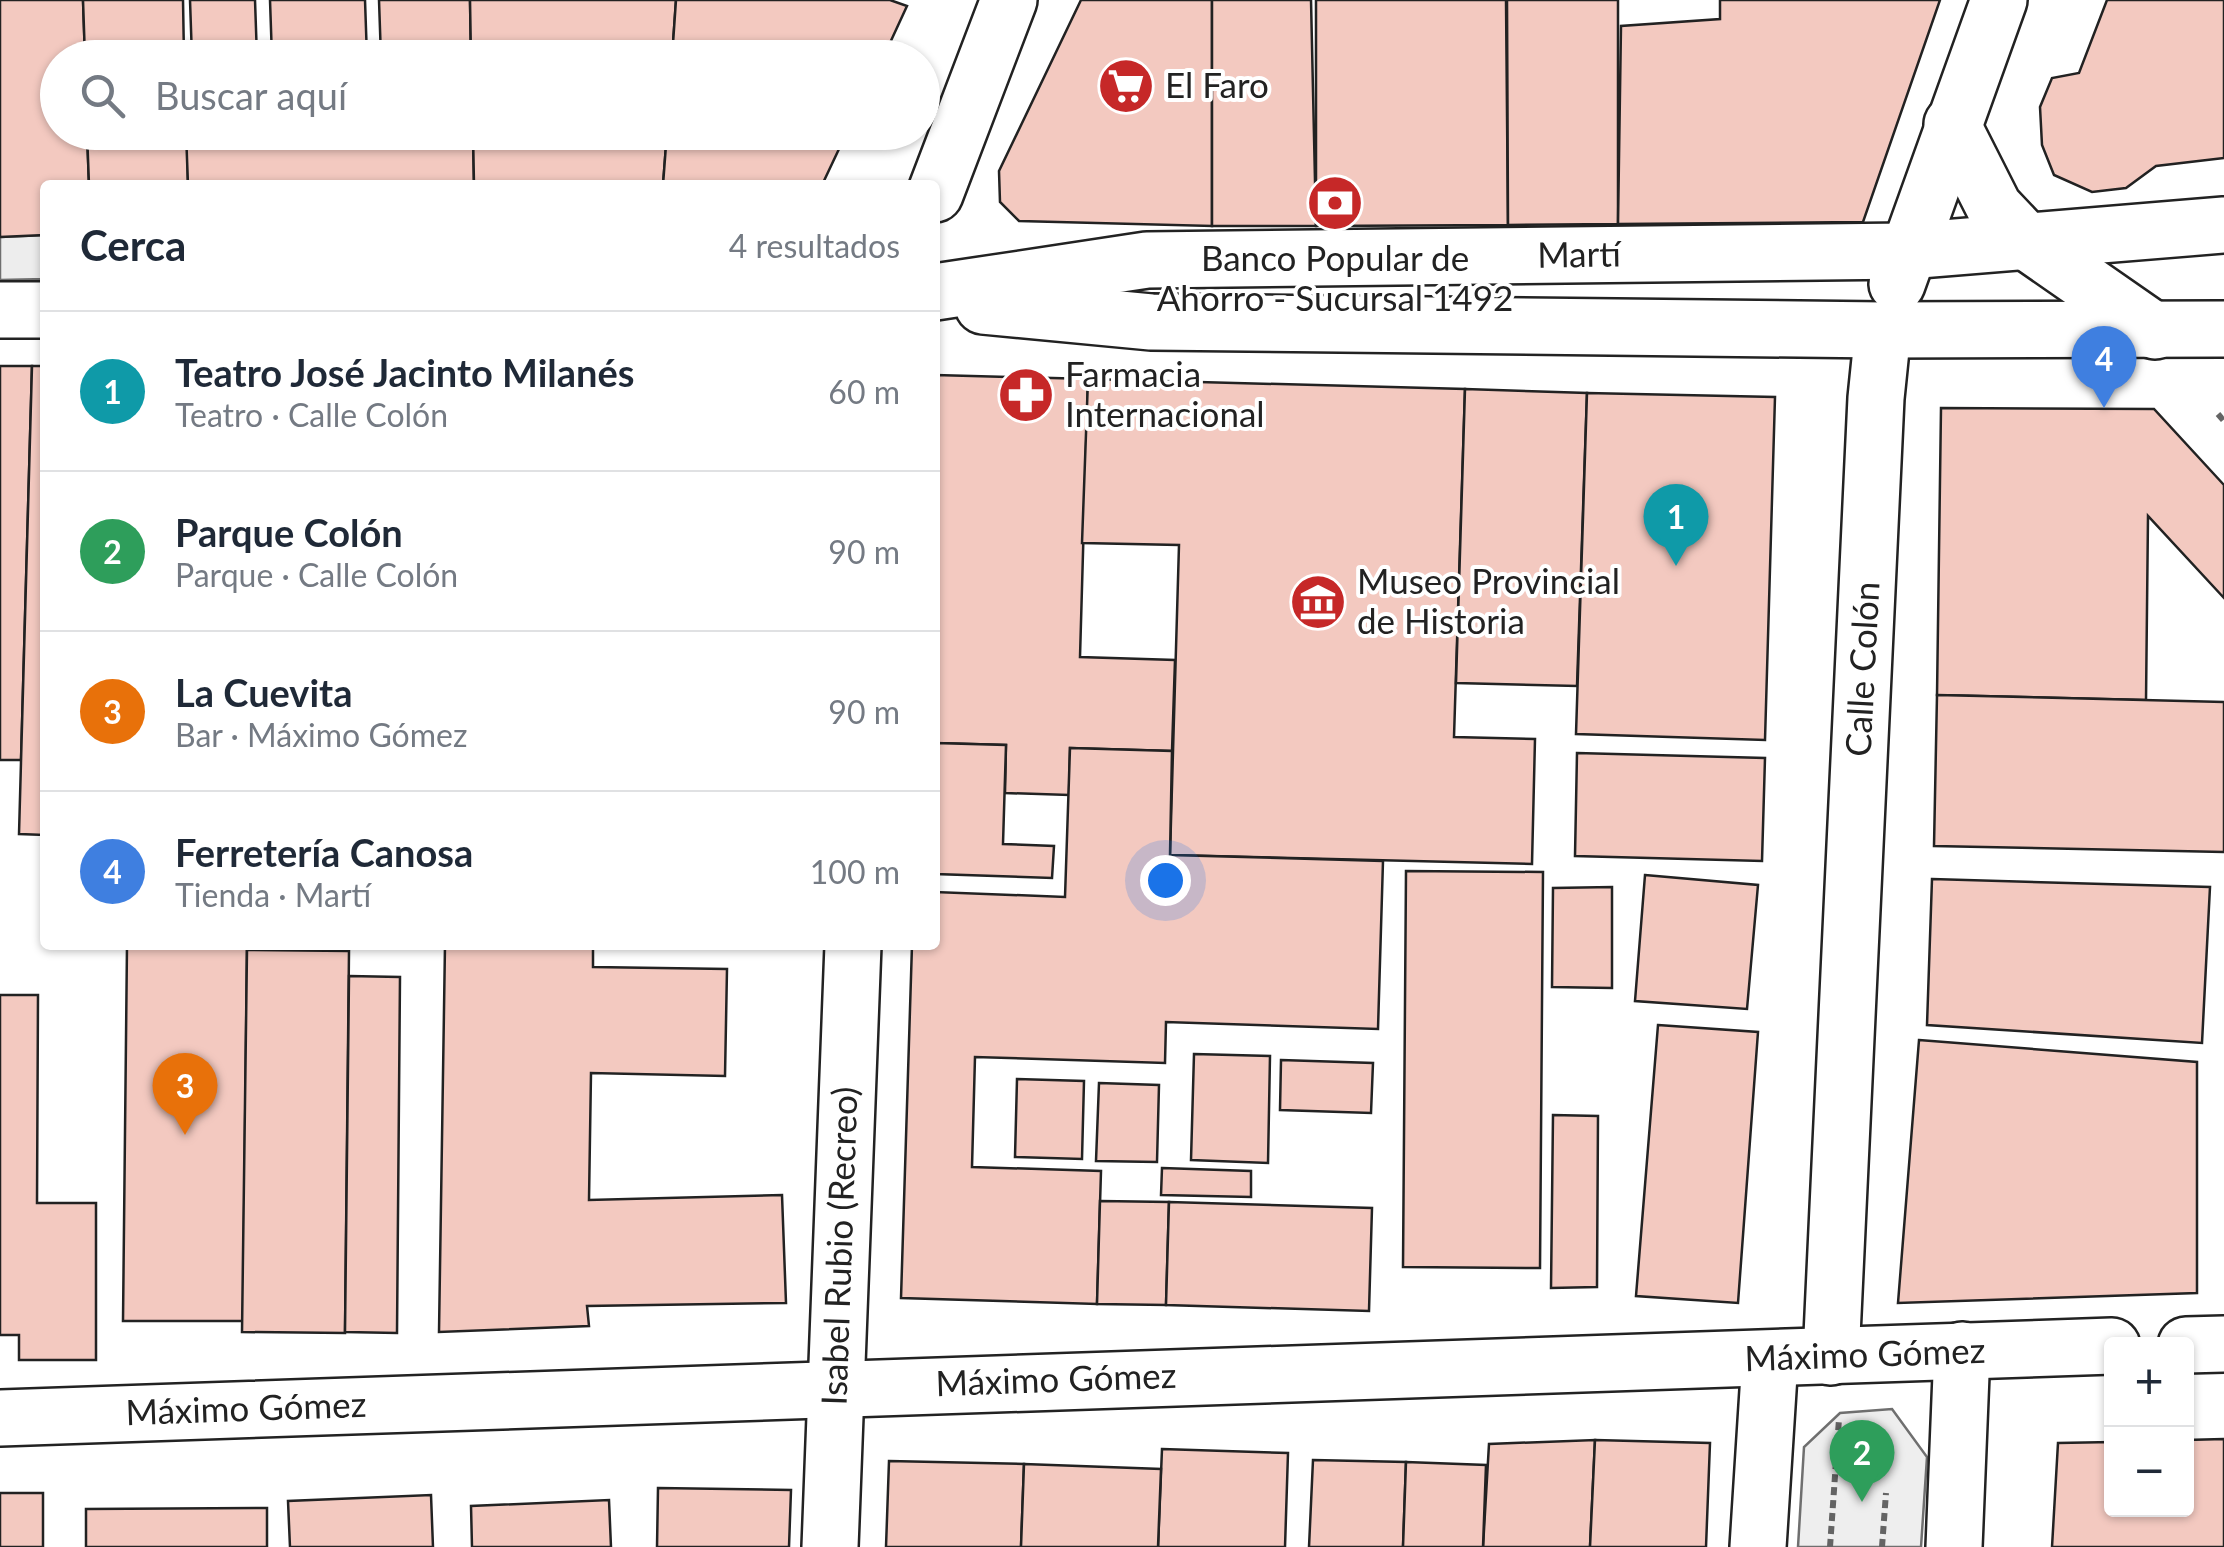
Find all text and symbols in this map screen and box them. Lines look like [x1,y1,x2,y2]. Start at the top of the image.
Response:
search box [40,40,940,150]
supermarket icon: El Faro [1096,56,1156,116]
place label: El Faro [1165,63,1269,105]
icon: search [75,68,130,123]
text: Buscar aquí [155,72,347,118]
bank icon: Banco Popular de Ahorro - Sucursal 1492 [1305,173,1365,233]
text: Cerca [80,220,186,270]
text: 4 resultados [729,226,900,265]
street label: Martí [1537,231,1623,275]
place label: Banco Popular de Ahorro - Sucursal 1492 [1157,236,1513,318]
pin: 4 [2072,326,2136,408]
text: Teatro José Jacinto Milanés [175,349,635,395]
place label: Farmacia Internacional [1065,352,1265,434]
pharmacy icon: Farmacia Internacional [996,365,1056,425]
text: 1 [103,372,122,411]
text: 60 m [828,372,900,411]
text: Teatro · Calle Colón [175,395,448,434]
pin: 1 [1644,484,1708,566]
text: Parque Colón [175,509,403,555]
text: 2 [103,532,122,571]
text: 90 m [828,532,900,571]
text: Parque · Calle Colón [175,555,458,594]
place label: Museo Provincial de Historia [1357,559,1620,641]
museum icon: Museo Provincial de Historia [1288,572,1348,632]
street label: Calle Colón [1835,580,1887,757]
text: La Cuevita [175,669,353,715]
text: 3 [103,692,122,731]
text: 90 m [828,692,900,731]
text: Bar · Máximo Gómez [175,715,467,754]
text: Ferretería Canosa [175,829,473,875]
text: 4 [103,852,122,891]
text: 100 m [810,852,900,891]
your location [1140,855,1191,906]
text: Tienda · Martí [175,875,371,914]
pin: 3 [152,1052,218,1135]
street label: Isabel Rubio (Recreo) [811,1086,865,1406]
street label: Máximo Gómez [1744,1328,1986,1378]
map controls [2104,1337,2194,1517]
button: + [2104,1337,2194,1427]
street label: Máximo Gómez [935,1353,1177,1403]
street label: Máximo Gómez [125,1382,367,1432]
pin: 2 [1830,1420,1894,1502]
button: − [2104,1427,2194,1517]

